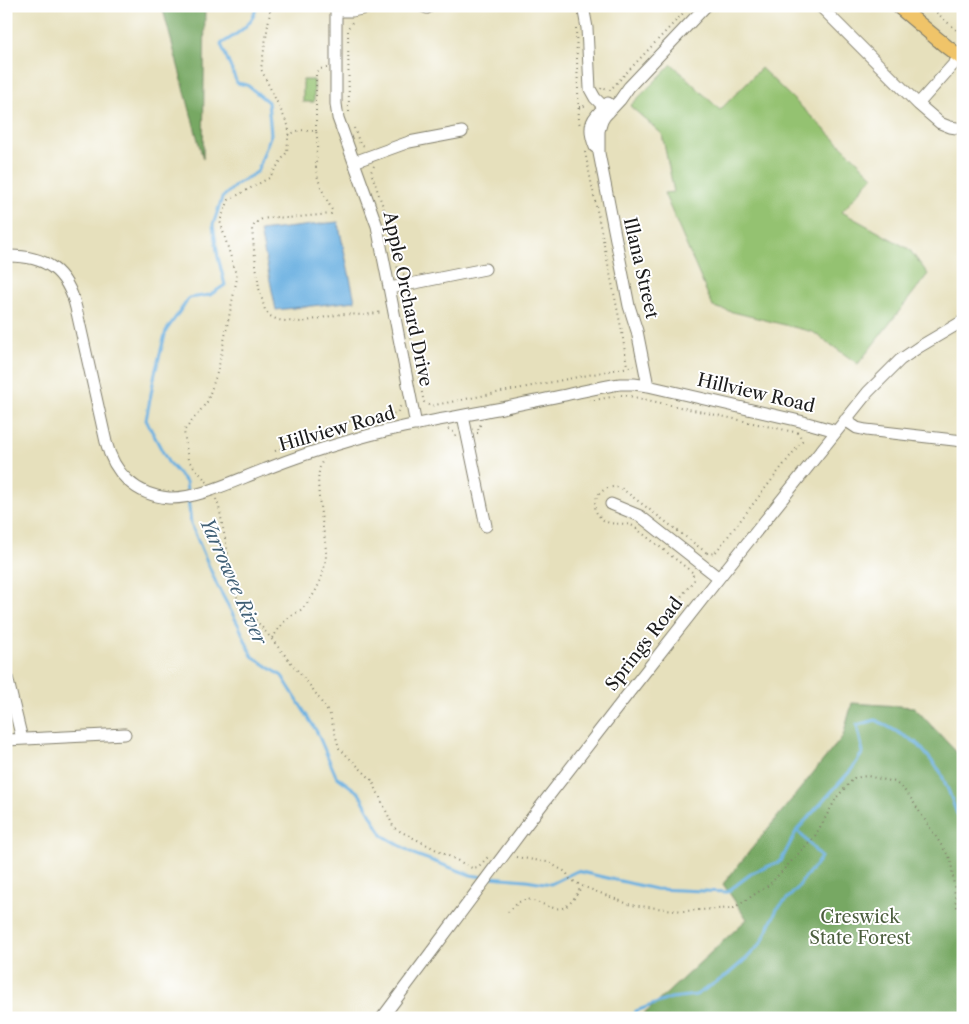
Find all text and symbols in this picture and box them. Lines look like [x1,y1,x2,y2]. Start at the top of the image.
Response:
street label: Apple Orchard Drive [379,209,437,388]
street label: Illana Street [619,215,663,321]
street label: Hillview Road [695,369,817,417]
street label: Hillview Road [276,402,398,456]
water label: Yarrowee River [195,514,272,649]
street label: Springs Road [601,593,687,695]
park label: Creswick State Forest [809,906,911,949]

